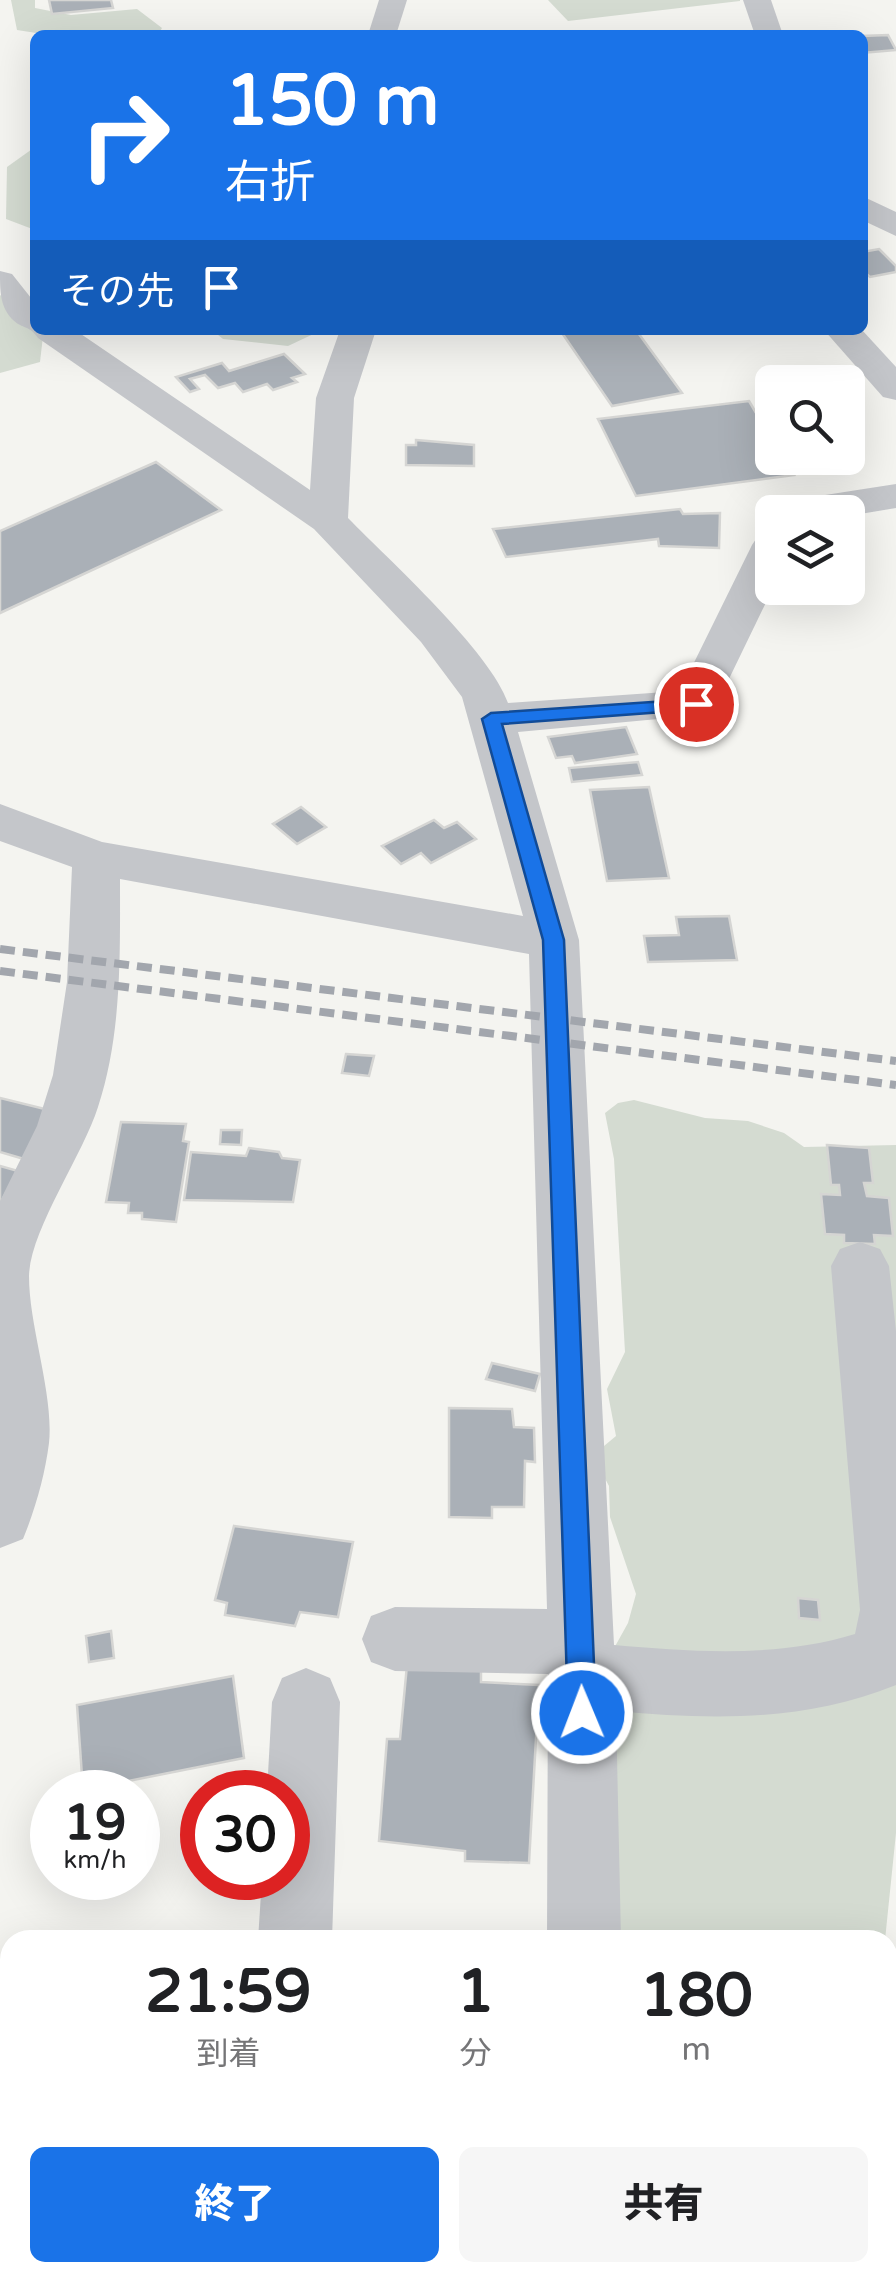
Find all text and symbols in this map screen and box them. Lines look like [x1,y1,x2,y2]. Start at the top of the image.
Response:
text: 150 m [225,60,439,144]
icon: right [60,70,190,200]
text: 右折 [225,156,315,210]
icon: arrive [194,260,249,315]
text: その先 [60,269,174,315]
map controls [755,365,865,605]
button: search [755,365,865,475]
button: layers [755,495,865,605]
pin [654,662,739,747]
icon: arrive [669,677,724,732]
position arrow [530,1661,634,1765]
speed limit sign: 30 [180,1770,310,1900]
text: 19 [64,1793,126,1853]
text: km/h [64,1845,126,1875]
text: 21:59 [145,1956,312,2028]
text: 1 [457,1956,494,2028]
text: 180 [640,1960,753,2032]
text: m [682,2031,711,2069]
text: 到着 [196,2035,260,2073]
text: 分 [460,2035,492,2073]
button: 終了 [30,2147,439,2262]
button: 共有 [459,2147,868,2262]

